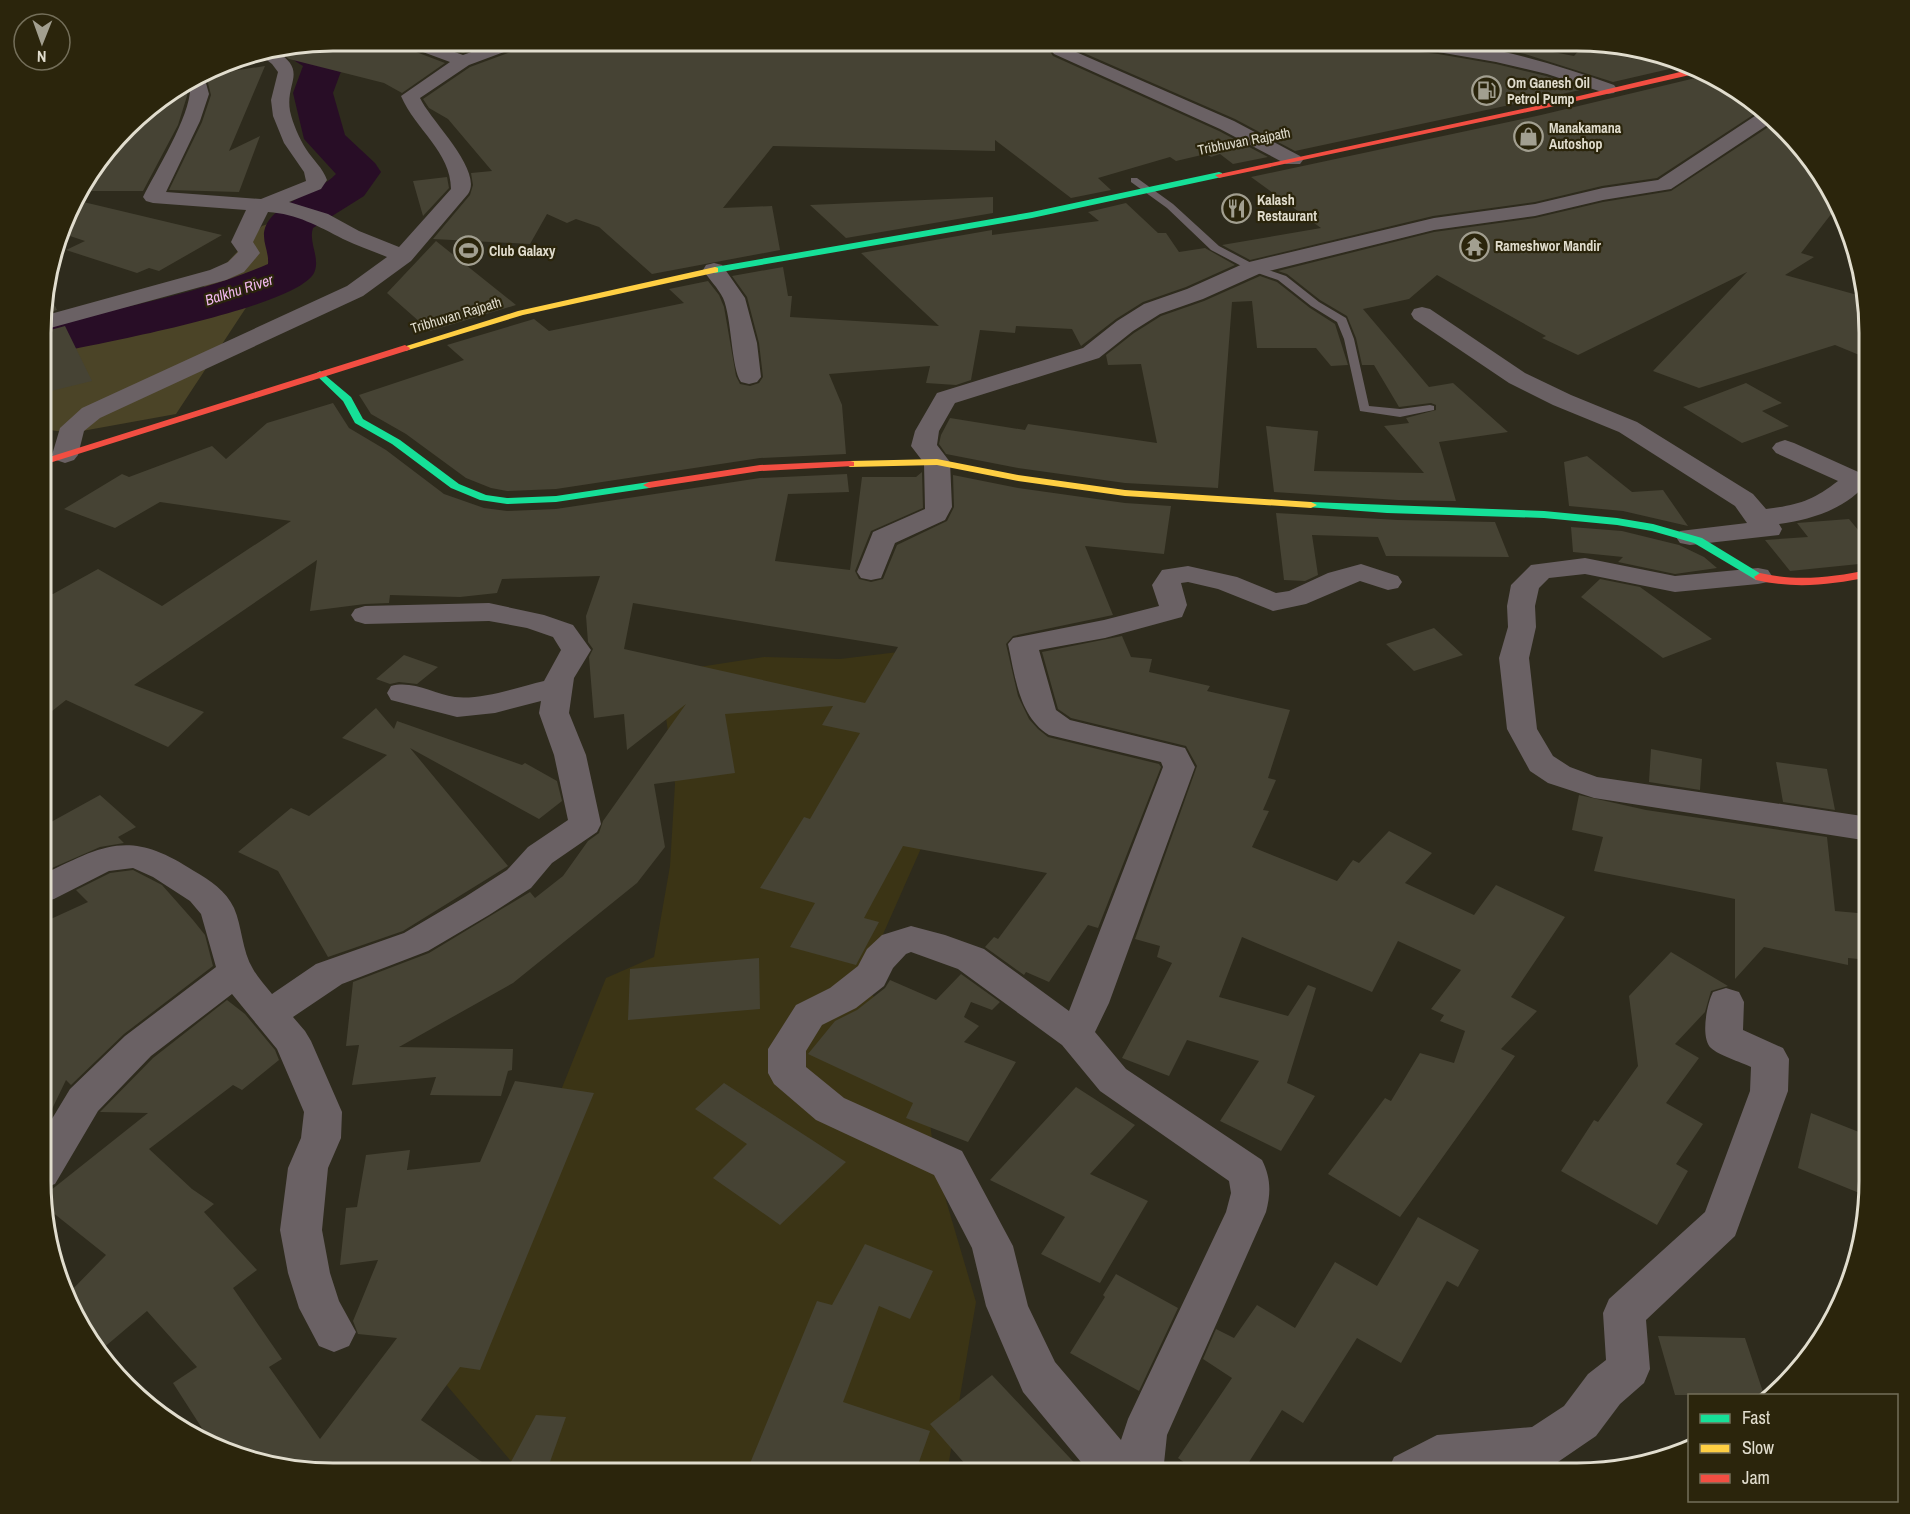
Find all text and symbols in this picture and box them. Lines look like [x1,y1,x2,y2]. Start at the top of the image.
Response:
north arrow [12,12,72,72]
text: N [37,46,47,68]
place label: Om Ganesh Oil Petrol Pump [1507,74,1590,108]
fuel station icon: Om Ganesh Oil Petrol Pump [1470,75,1502,107]
place label: Manakamana Autoshop [1549,119,1622,153]
shop icon: Manakamana Autoshop [1512,120,1544,152]
street label: Tribhuvan Rajpath [1196,123,1292,159]
place label: Kalash Restaurant [1257,191,1317,225]
restaurant icon: Kalash Restaurant [1220,192,1252,224]
temple icon: Rameshwor Mandir [1458,230,1490,262]
sports icon: Club Galaxy [452,235,484,267]
place label: Rameshwor Mandir [1495,237,1601,255]
place label: Club Galaxy [489,242,556,260]
water label: Balkhu River [202,268,276,310]
street label: Tribhuvan Rajpath [408,293,504,337]
legend [1688,1394,1898,1502]
text: Fast [1742,1405,1770,1430]
text: Slow [1742,1435,1774,1460]
text: Jam [1742,1465,1770,1490]

